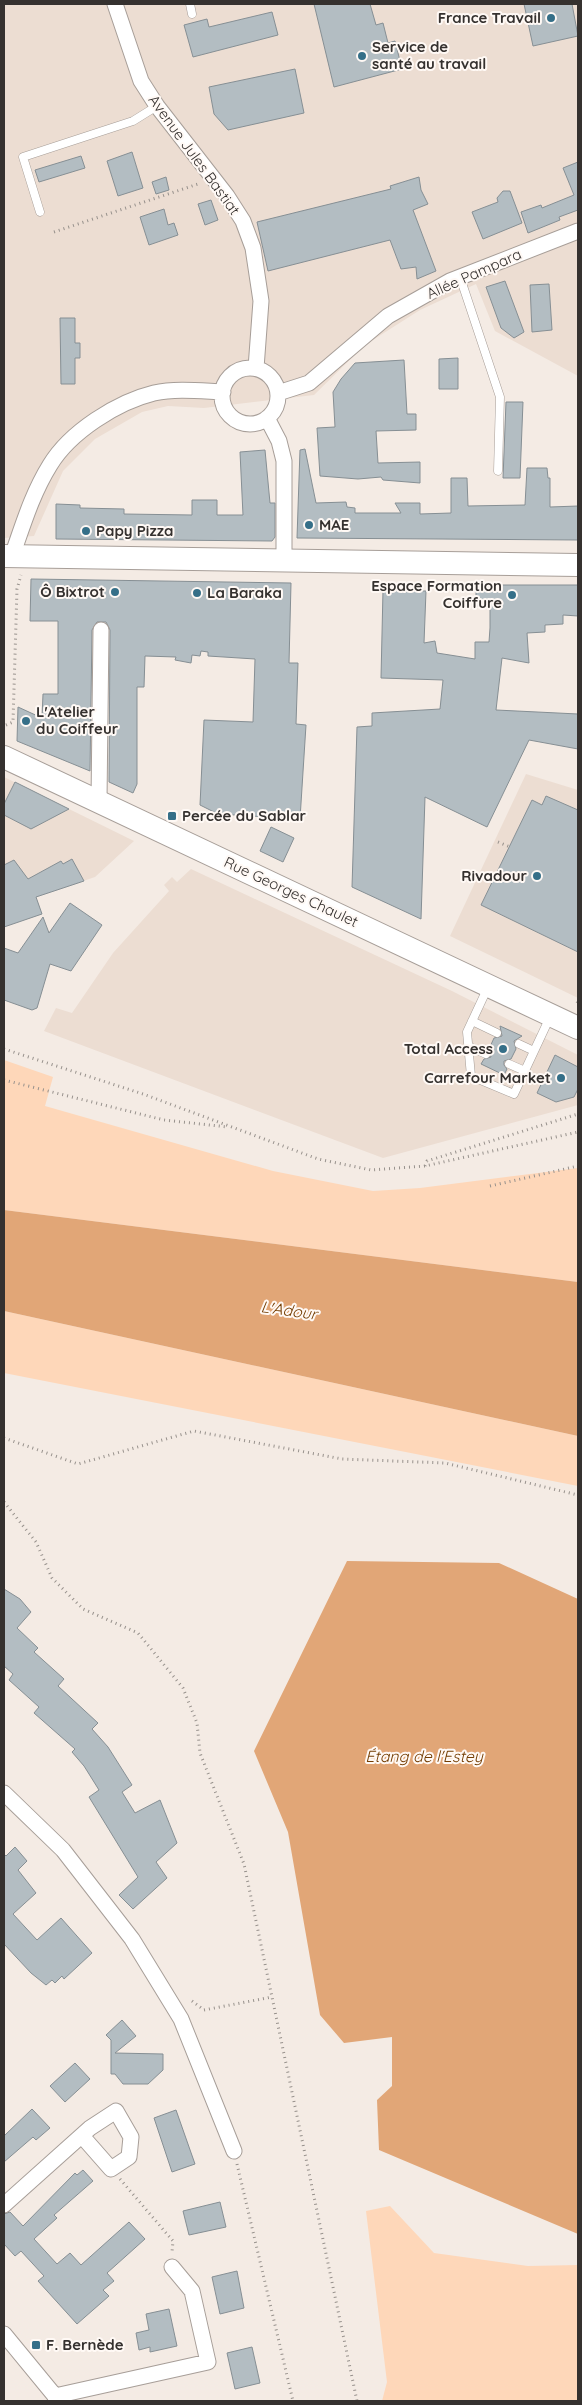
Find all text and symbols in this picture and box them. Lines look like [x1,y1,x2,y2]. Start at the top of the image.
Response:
place label: France Travail [438,8,541,27]
marker: France Travail [545,12,557,24]
place label: Service de santé au travail [372,37,486,73]
marker: Service de santé au travail [356,50,368,62]
street label: Avenue Jules Bastiat [144,91,244,218]
street label: Allée Pampara [423,244,524,303]
place label: MAE [319,515,349,534]
marker: MAE [303,519,315,531]
place label: Papy Pizza [96,521,173,540]
marker: Papy Pizza [80,525,92,537]
place label: Espace Formation Coiffure [371,576,502,612]
place label: Ô Bixtrot [40,582,105,601]
place label: La Baraka [207,583,282,602]
marker: Ô Bixtrot [109,586,121,598]
marker: La Baraka [191,587,203,599]
marker: Espace Formation Coiffure [506,589,518,601]
place label: L'Atelier du Coiffeur [36,702,119,738]
marker: L'Atelier du Coiffeur [20,715,32,727]
place label: Percée du Sablar [182,806,307,825]
marker: Percée du Sablar [166,810,178,822]
street label: Rue Georges Chaulet [221,852,361,931]
place label: Rivadour [461,866,527,885]
marker: Rivadour [531,870,543,882]
place label: Total Access [404,1039,493,1058]
marker: Total Access [497,1043,509,1055]
place label: Carrefour Market [424,1068,551,1087]
marker: Carrefour Market [555,1072,567,1084]
water label: L'Adour [260,1296,320,1324]
water label: Étang de l'Estey [365,1746,484,1766]
place label: F. Bernède [46,2335,124,2354]
marker: F. Bernède [30,2339,42,2351]

